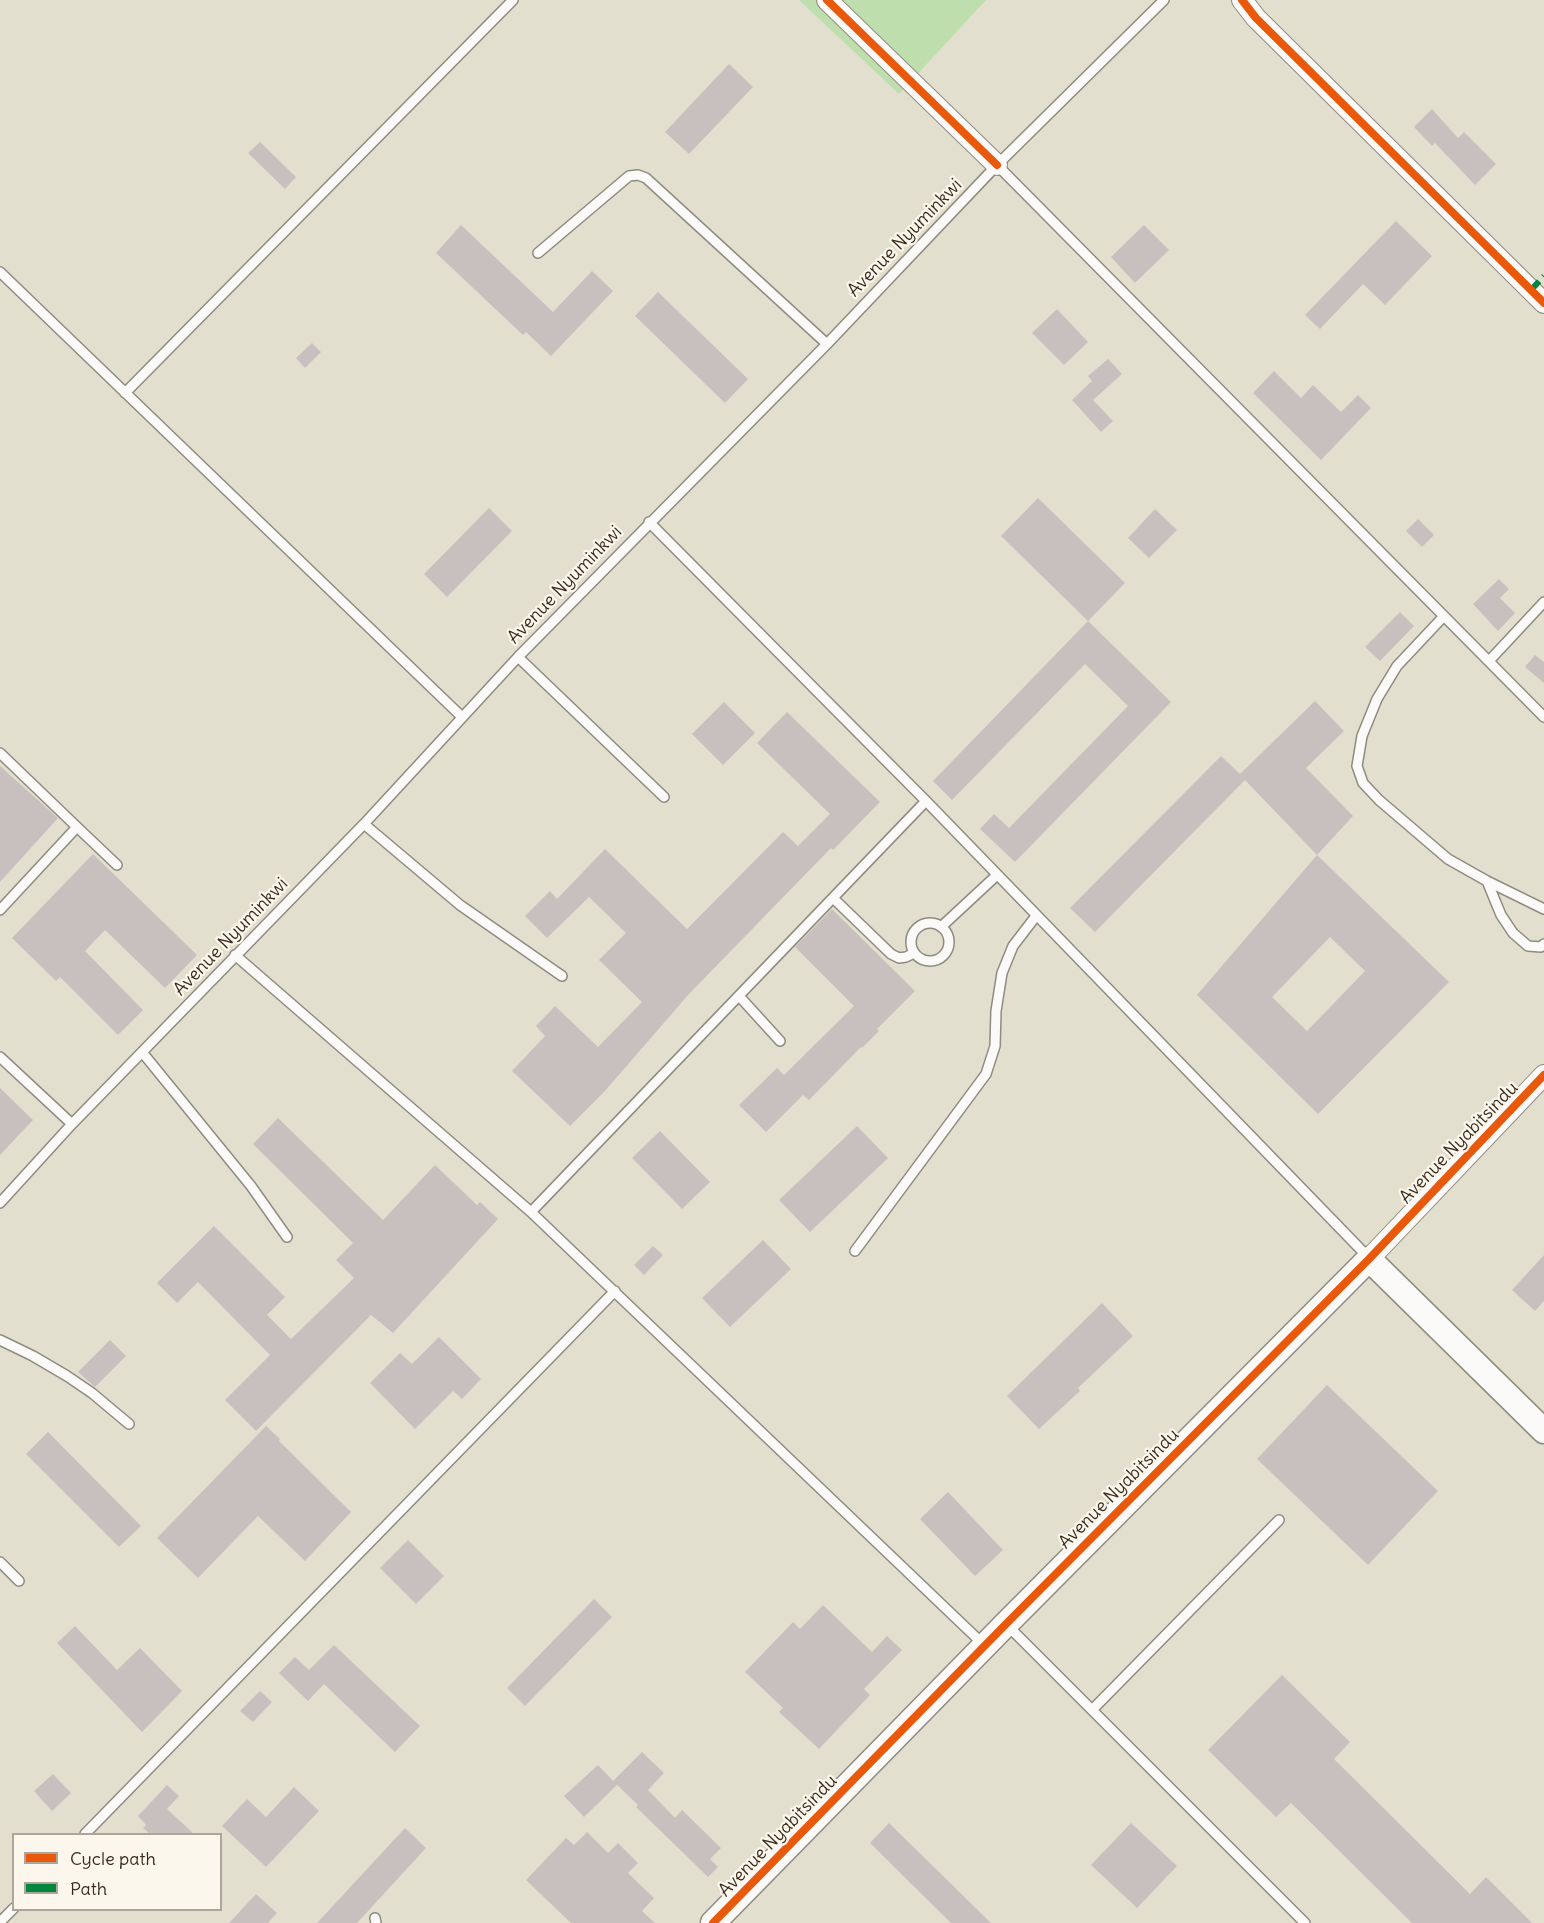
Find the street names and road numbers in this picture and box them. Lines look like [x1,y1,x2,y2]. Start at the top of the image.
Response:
street label: Avenue Nyuminkwi [843,175,967,301]
street label: Avenue Nyuminkwi [503,522,627,648]
street label: Avenue Nyuminkwi [169,874,293,1000]
street label: Avenue Nyabitsindu [1395,1078,1523,1208]
street label: Avenue Nyabitsindu [1054,1424,1184,1554]
street label: Avenue Nyabitsindu [714,1771,842,1901]

